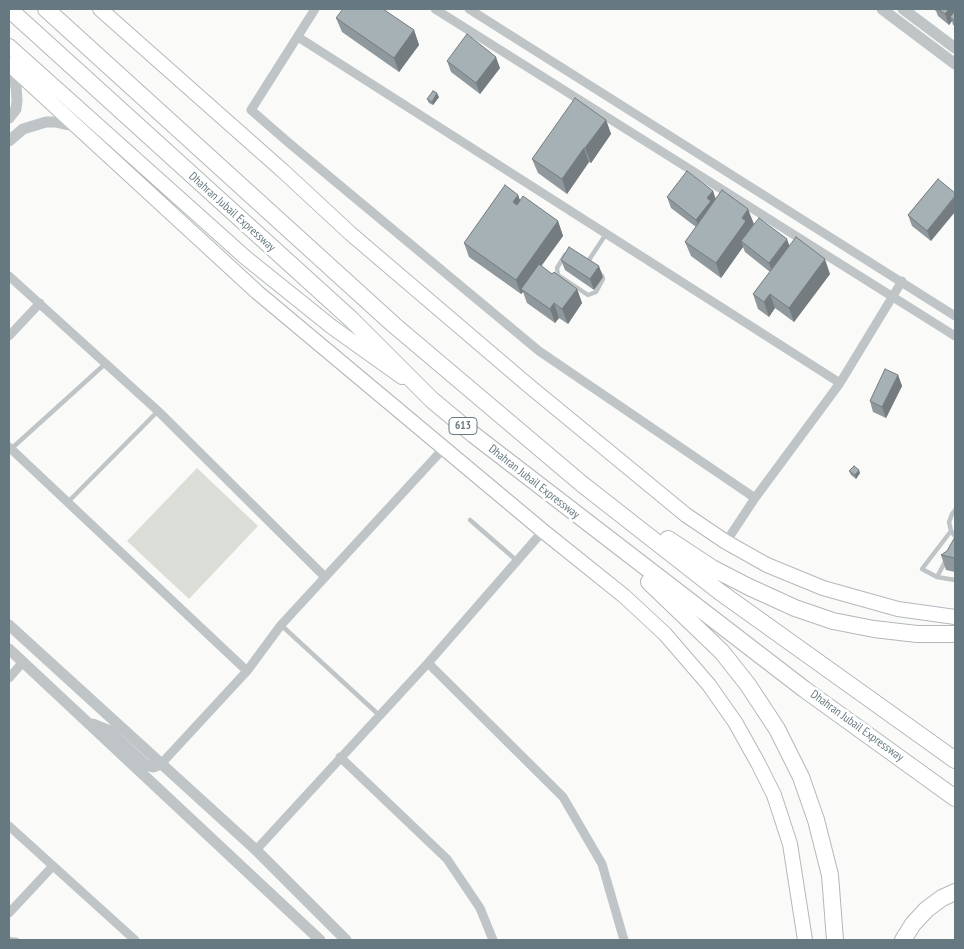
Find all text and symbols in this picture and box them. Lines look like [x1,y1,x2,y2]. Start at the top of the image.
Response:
street label: Dhahran Jubail Expressway [186,169,278,255]
road number: 613 [449,418,477,434]
street label: Dhahran Jubail Expressway [486,442,582,522]
street label: Dhahran Jubail Expressway [808,687,906,765]

